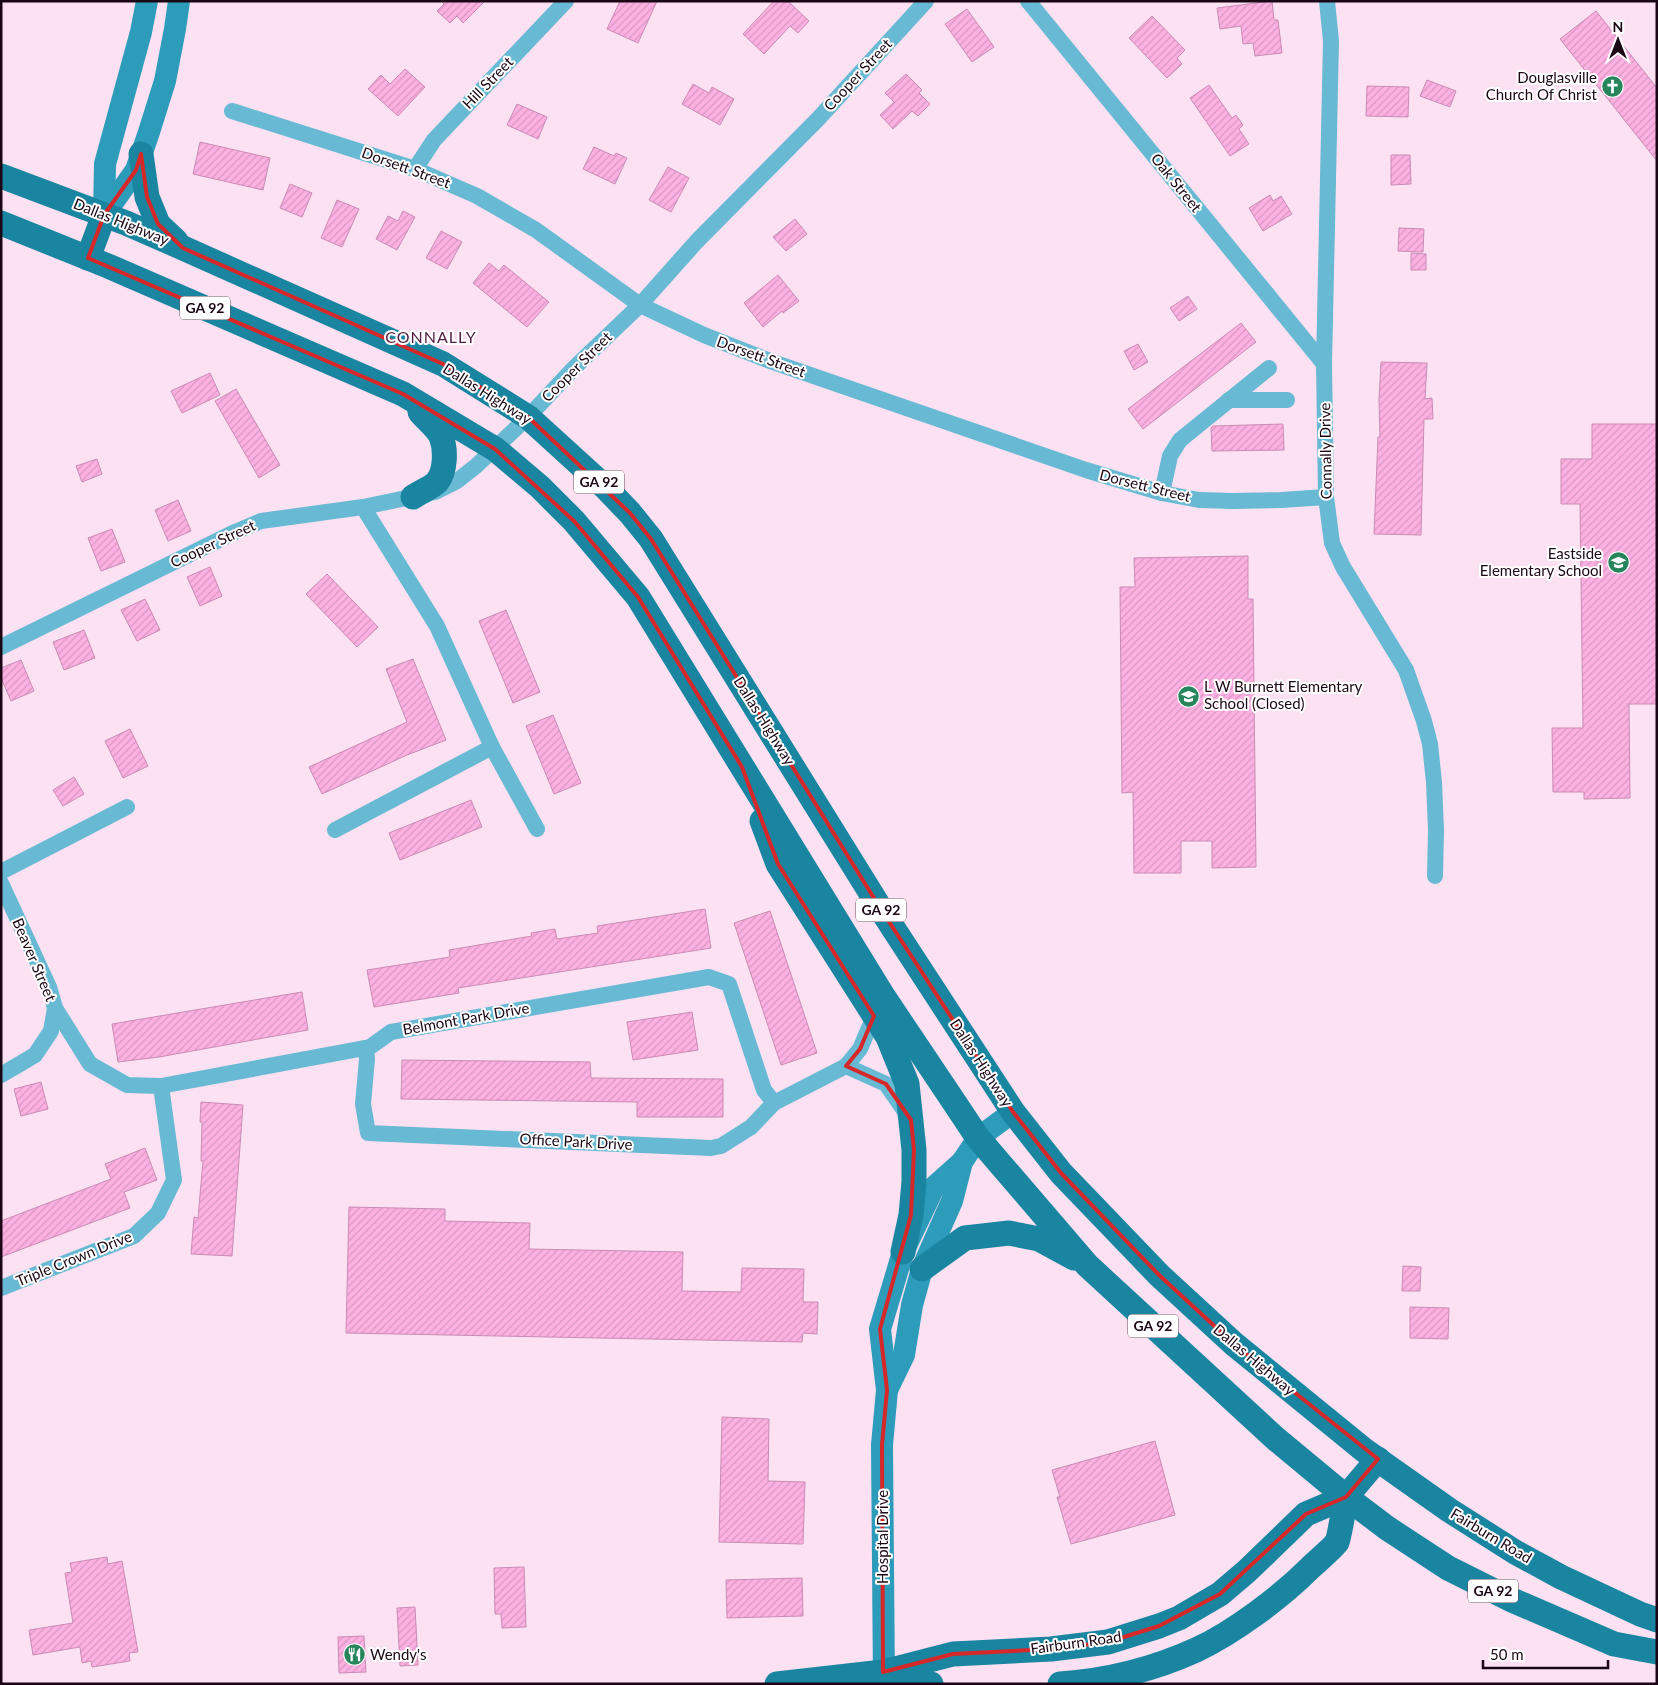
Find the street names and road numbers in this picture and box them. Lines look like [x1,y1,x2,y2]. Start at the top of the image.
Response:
street label: Cooper Street [819,34,896,114]
street label: Hill Street [458,52,517,112]
street label: Dorsett Street [359,143,454,192]
street label: Oak Street [1148,149,1206,216]
street label: Dallas Highway [71,194,172,248]
road number: GA 92 [180,296,230,320]
street label: Cooper Street [538,327,616,405]
street label: Dorsett Street [714,332,809,381]
street label: Dallas Highway [440,359,535,428]
street label: Connally Drive [1315,402,1335,499]
street label: Dorsett Street [1098,465,1193,505]
road number: GA 92 [574,471,624,494]
street label: Cooper Street [167,515,258,571]
street label: Dallas Highway [730,673,799,768]
road number: GA 92 [856,898,906,922]
street label: Beaver Street [9,915,61,1005]
street label: Belmont Park Drive [401,998,531,1038]
street label: Dallas Highway [947,1015,1017,1110]
street label: Office Park Drive [519,1129,633,1153]
street label: Triple Crown Drive [13,1227,134,1290]
road number: GA 92 [1128,1314,1178,1338]
street label: Dallas Highway [1210,1320,1299,1399]
street label: Hospital Drive [873,1490,891,1584]
street label: Fairburn Road [1448,1504,1535,1566]
road number: GA 92 [1468,1580,1518,1602]
street label: Fairburn Road [1029,1627,1122,1657]

